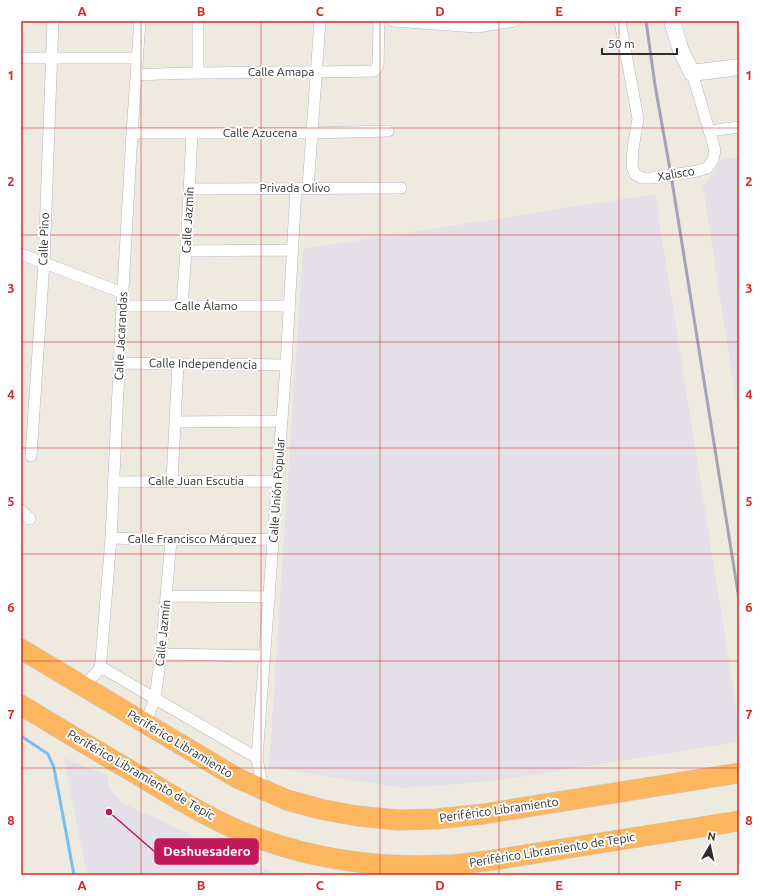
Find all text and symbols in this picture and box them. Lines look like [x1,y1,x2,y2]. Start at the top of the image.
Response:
text: A [77,4,87,18]
text: B [197,4,206,18]
text: C [316,4,325,18]
text: D [435,4,445,18]
text: E [555,4,563,18]
text: F [674,4,682,18]
scale bar [602,30,677,56]
text: 50 m [608,37,635,50]
street label: Calle Amapa [248,65,314,78]
text: 1 [7,68,15,82]
text: 1 [745,68,753,82]
street label: Calle Azucena [223,126,297,139]
street label: Xalisco [656,164,695,183]
text: 2 [7,174,15,188]
text: 2 [745,174,753,188]
street label: Privada Olivo [260,181,330,194]
street label: Calle Jazmín [179,186,196,254]
street label: Calle Pino [36,212,51,266]
text: 3 [7,281,15,295]
text: 3 [745,281,753,295]
street label: Calle Jacarandas [112,291,129,381]
street label: Calle Álamo [174,299,238,312]
street label: Calle Independencia [149,356,257,371]
text: 4 [7,387,15,401]
text: 4 [745,387,753,401]
street label: Calle Unión Popular [266,436,287,543]
street label: Calle Juan Escutia [148,474,244,487]
text: 5 [7,494,15,508]
text: 5 [745,494,753,508]
street label: Calle Francisco Márquez [127,532,257,545]
street label: Calle Jazmín [153,599,172,667]
text: 6 [7,600,15,614]
text: 6 [745,600,753,614]
text: 7 [7,707,15,721]
street label: Periférico Libramiento [125,707,235,780]
text: 7 [745,707,753,721]
street label: Periférico Libramiento de Tepic [65,727,217,822]
street label: Periférico Libramiento [439,795,559,824]
text: 8 [7,813,15,827]
text: 8 [745,813,753,827]
north arrow [690,826,730,866]
street label: Periférico Libramiento de Tepic [468,830,636,869]
text: N [707,830,717,843]
callout: Deshuesadero [155,839,258,864]
text: Deshuesadero [163,844,251,858]
text: A [77,878,87,892]
text: B [197,878,206,892]
text: C [316,878,325,892]
text: D [435,878,445,892]
text: E [555,878,563,892]
text: F [674,878,682,892]

